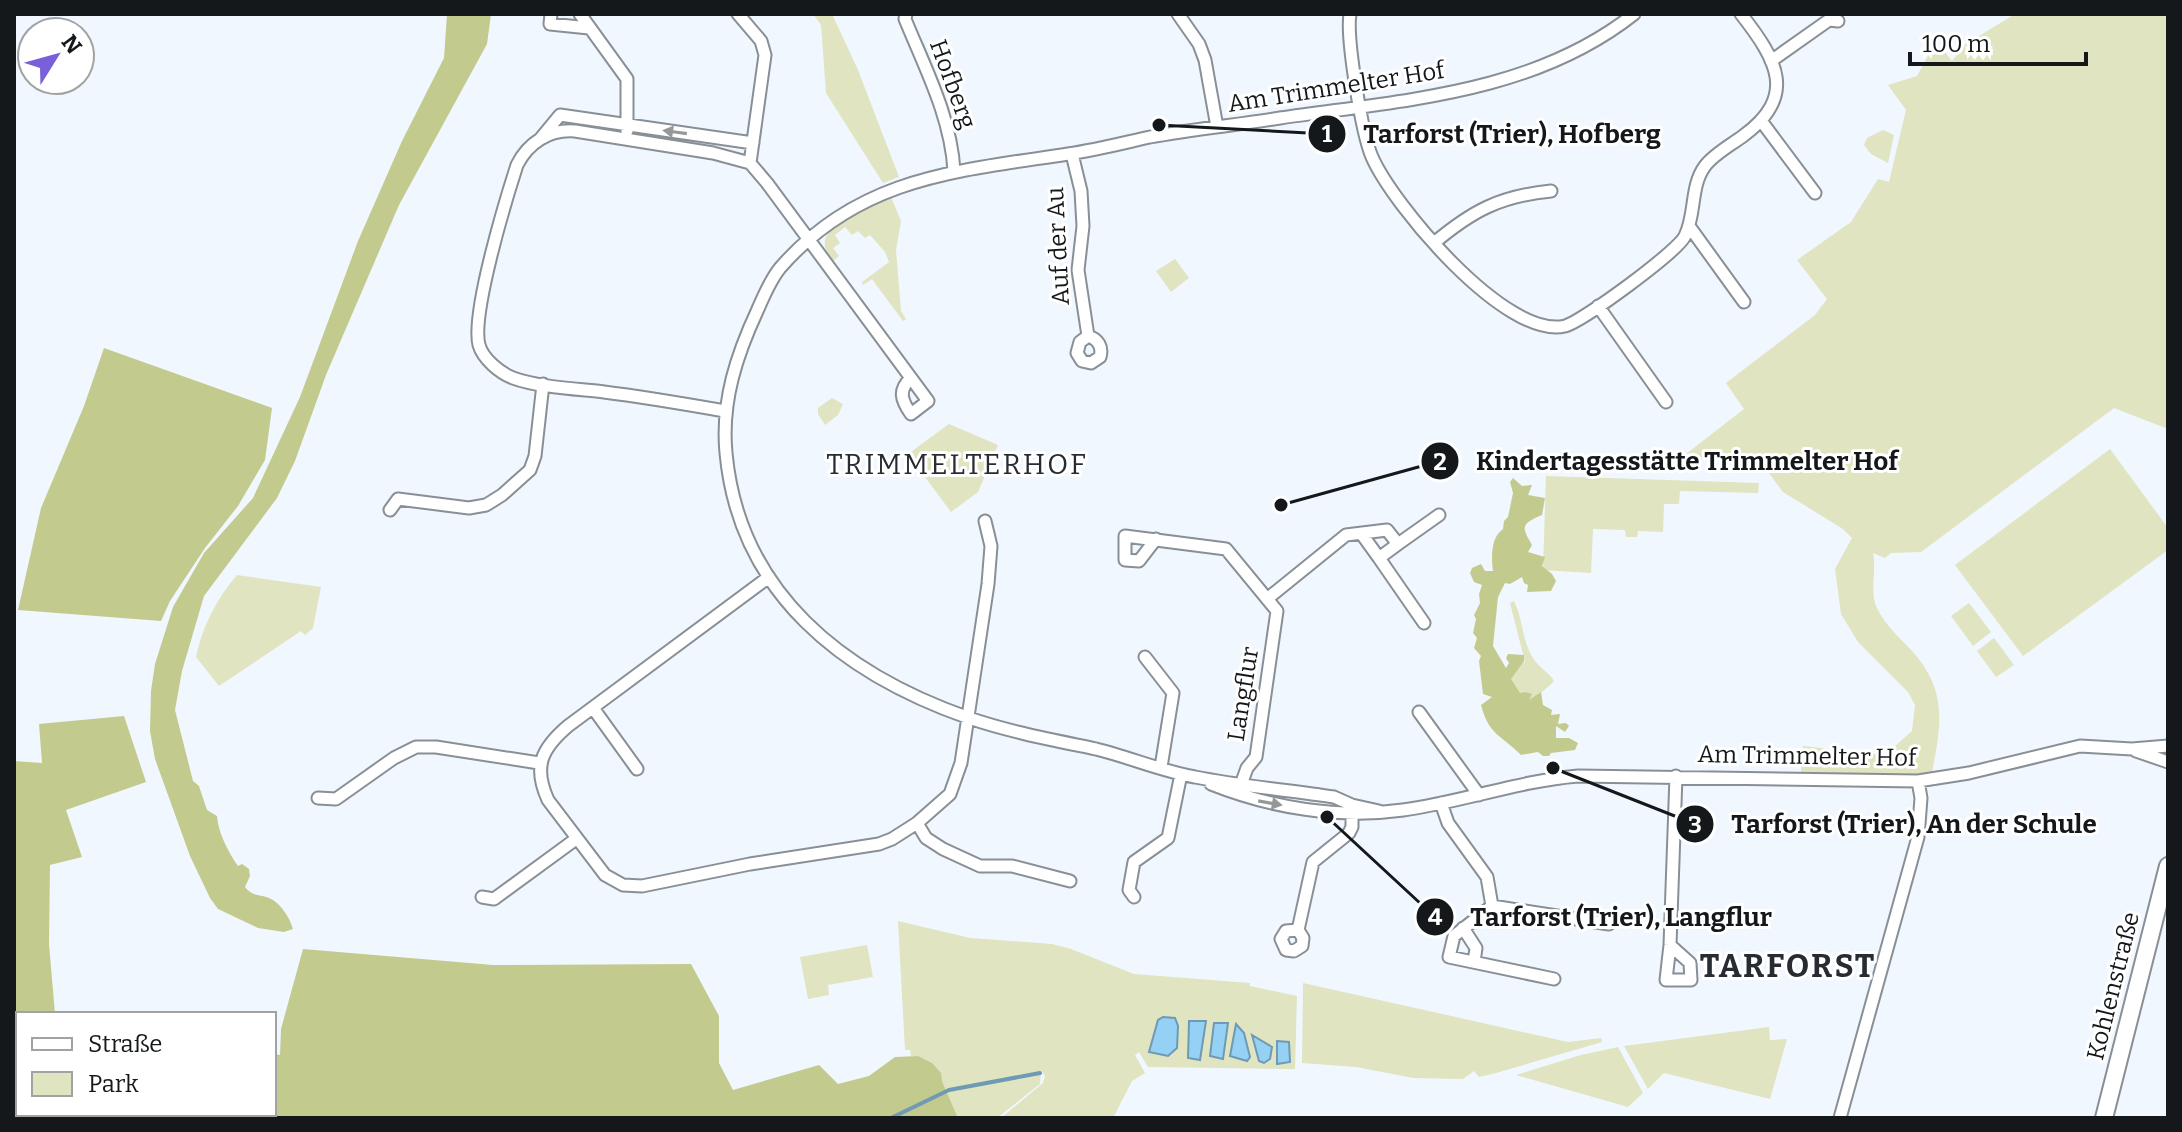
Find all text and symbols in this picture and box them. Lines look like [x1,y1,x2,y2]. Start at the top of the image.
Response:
north arrow [16,16,96,96]
scale bar [1910,16,2086,66]
text: N [56,29,87,59]
text: 100 m [1922,30,1990,58]
street label: Hofberg [924,36,982,132]
street label: Am Trimmelter Hof [1226,56,1448,118]
callout: Tarforst (Trier), Hofberg [1307,109,1677,159]
text: Tarforst (Trier), Hofberg [1363,119,1661,150]
text: 1 [1322,120,1333,148]
one-way arrow [662,125,687,138]
street label: Auf der Au [1041,186,1075,306]
callout: Kindertagesstätte Trimmelter Hof [1420,436,1914,486]
text: Kindertagesstätte Trimmelter Hof [1476,446,1900,477]
district label: TRIMMELTERHOF [826,448,1088,481]
text: 2 [1433,448,1447,476]
street label: Langflur [1222,644,1264,743]
street label: Am Trimmelter Hof [1697,740,1918,772]
one-way arrow [1257,797,1282,809]
callout: Tarforst (Trier), An der Schule [1675,799,2113,849]
text: Tarforst (Trier), An der Schule [1731,809,2097,840]
text: 3 [1688,811,1702,839]
callout: Tarforst (Trier), Langflur [1415,892,1788,942]
text: Tarforst (Trier), Langflur [1470,902,1772,933]
text: 4 [1428,903,1443,931]
street label: Kohlenstraße [2081,909,2145,1063]
district label: TARFORST [1700,947,1876,985]
legend [16,1012,276,1116]
text: Straße [88,1030,162,1058]
text: Park [88,1070,139,1098]

